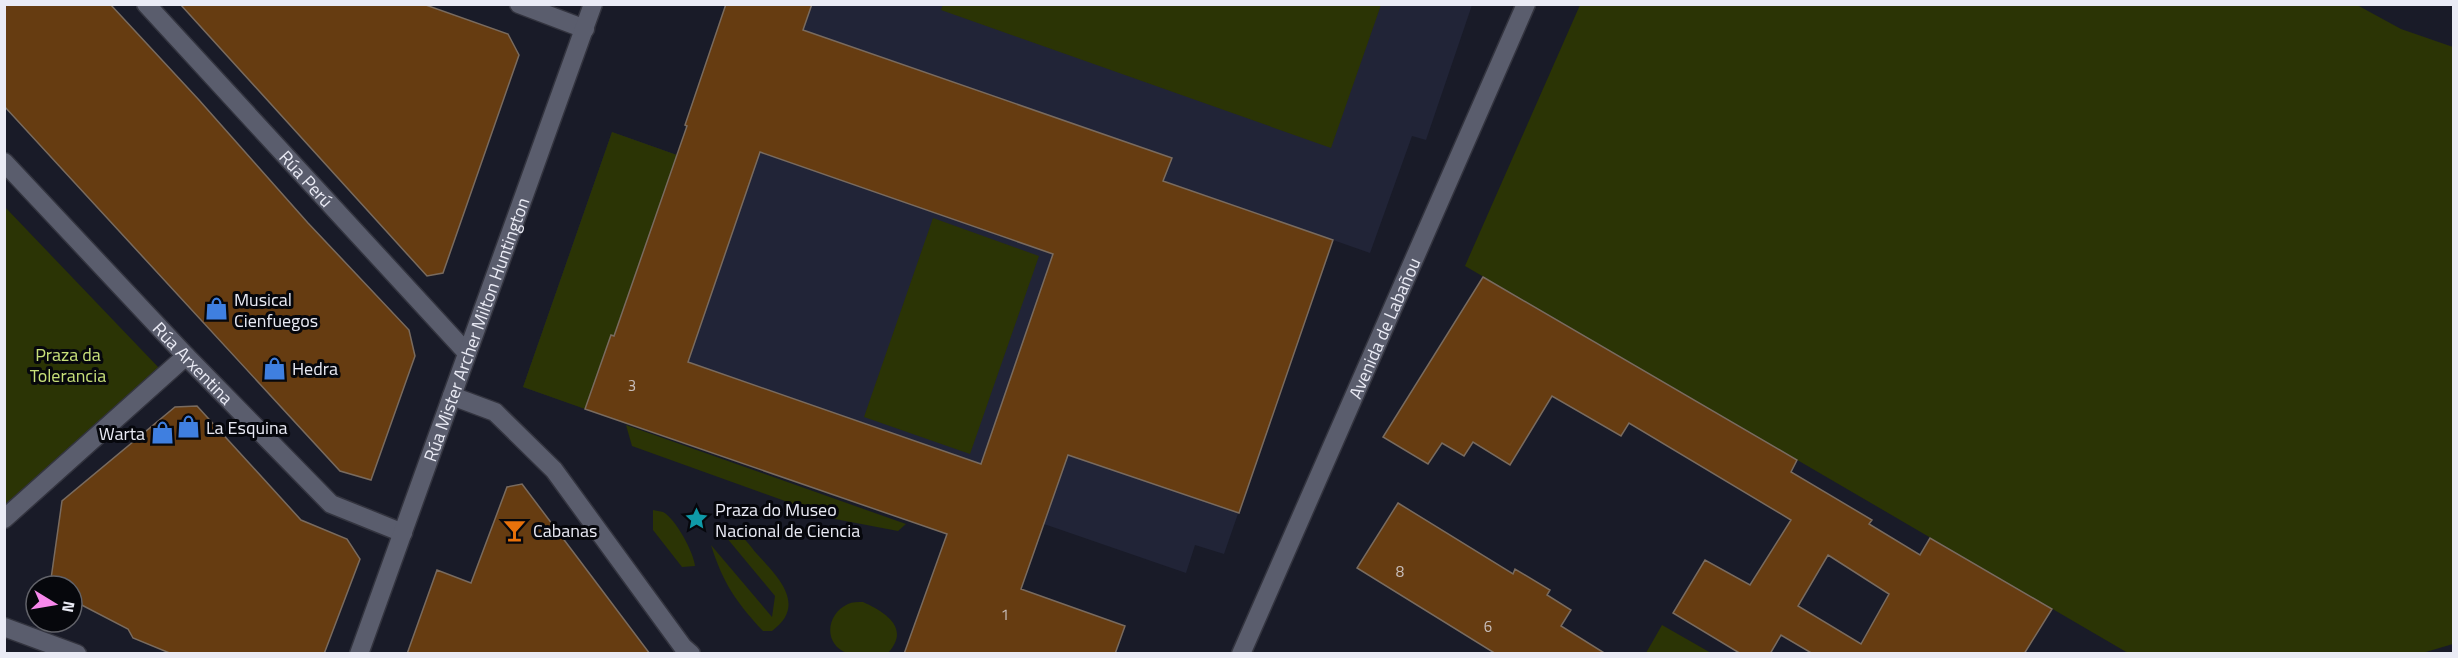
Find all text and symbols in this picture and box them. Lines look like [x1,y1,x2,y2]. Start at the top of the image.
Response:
street label: Rúa Perú [273,144,340,213]
street label: Rúa Mister Archer Milton Huntington [416,194,536,465]
street label: Avenida de Labañou [1341,253,1427,403]
place label: Musical Cienfuegos [234,286,318,334]
shop icon: Musical Cienfuegos [203,296,229,322]
street label: Rúa Arxentina [147,315,240,411]
park label: Praza da Tolerancia [30,341,106,389]
shop icon: Hedra [261,355,287,381]
place label: Hedra [292,355,338,382]
house number: 3 [628,374,636,397]
shop icon: La Esquina [175,414,201,440]
place label: La Esquina [206,414,288,441]
place label: Warta [99,420,145,447]
shop icon: Warta [150,420,176,446]
place label: Praza do Museo Nacional de Ciencia [715,496,860,544]
place icon: Praza do Museo Nacional de Ciencia [684,506,710,532]
bar icon: Cabanas [502,517,528,543]
place label: Cabanas [533,517,597,544]
house number: 8 [1396,560,1404,583]
north arrow [24,574,84,634]
text: N [56,599,82,615]
house number: 1 [1001,603,1009,626]
house number: 6 [1484,615,1492,638]

